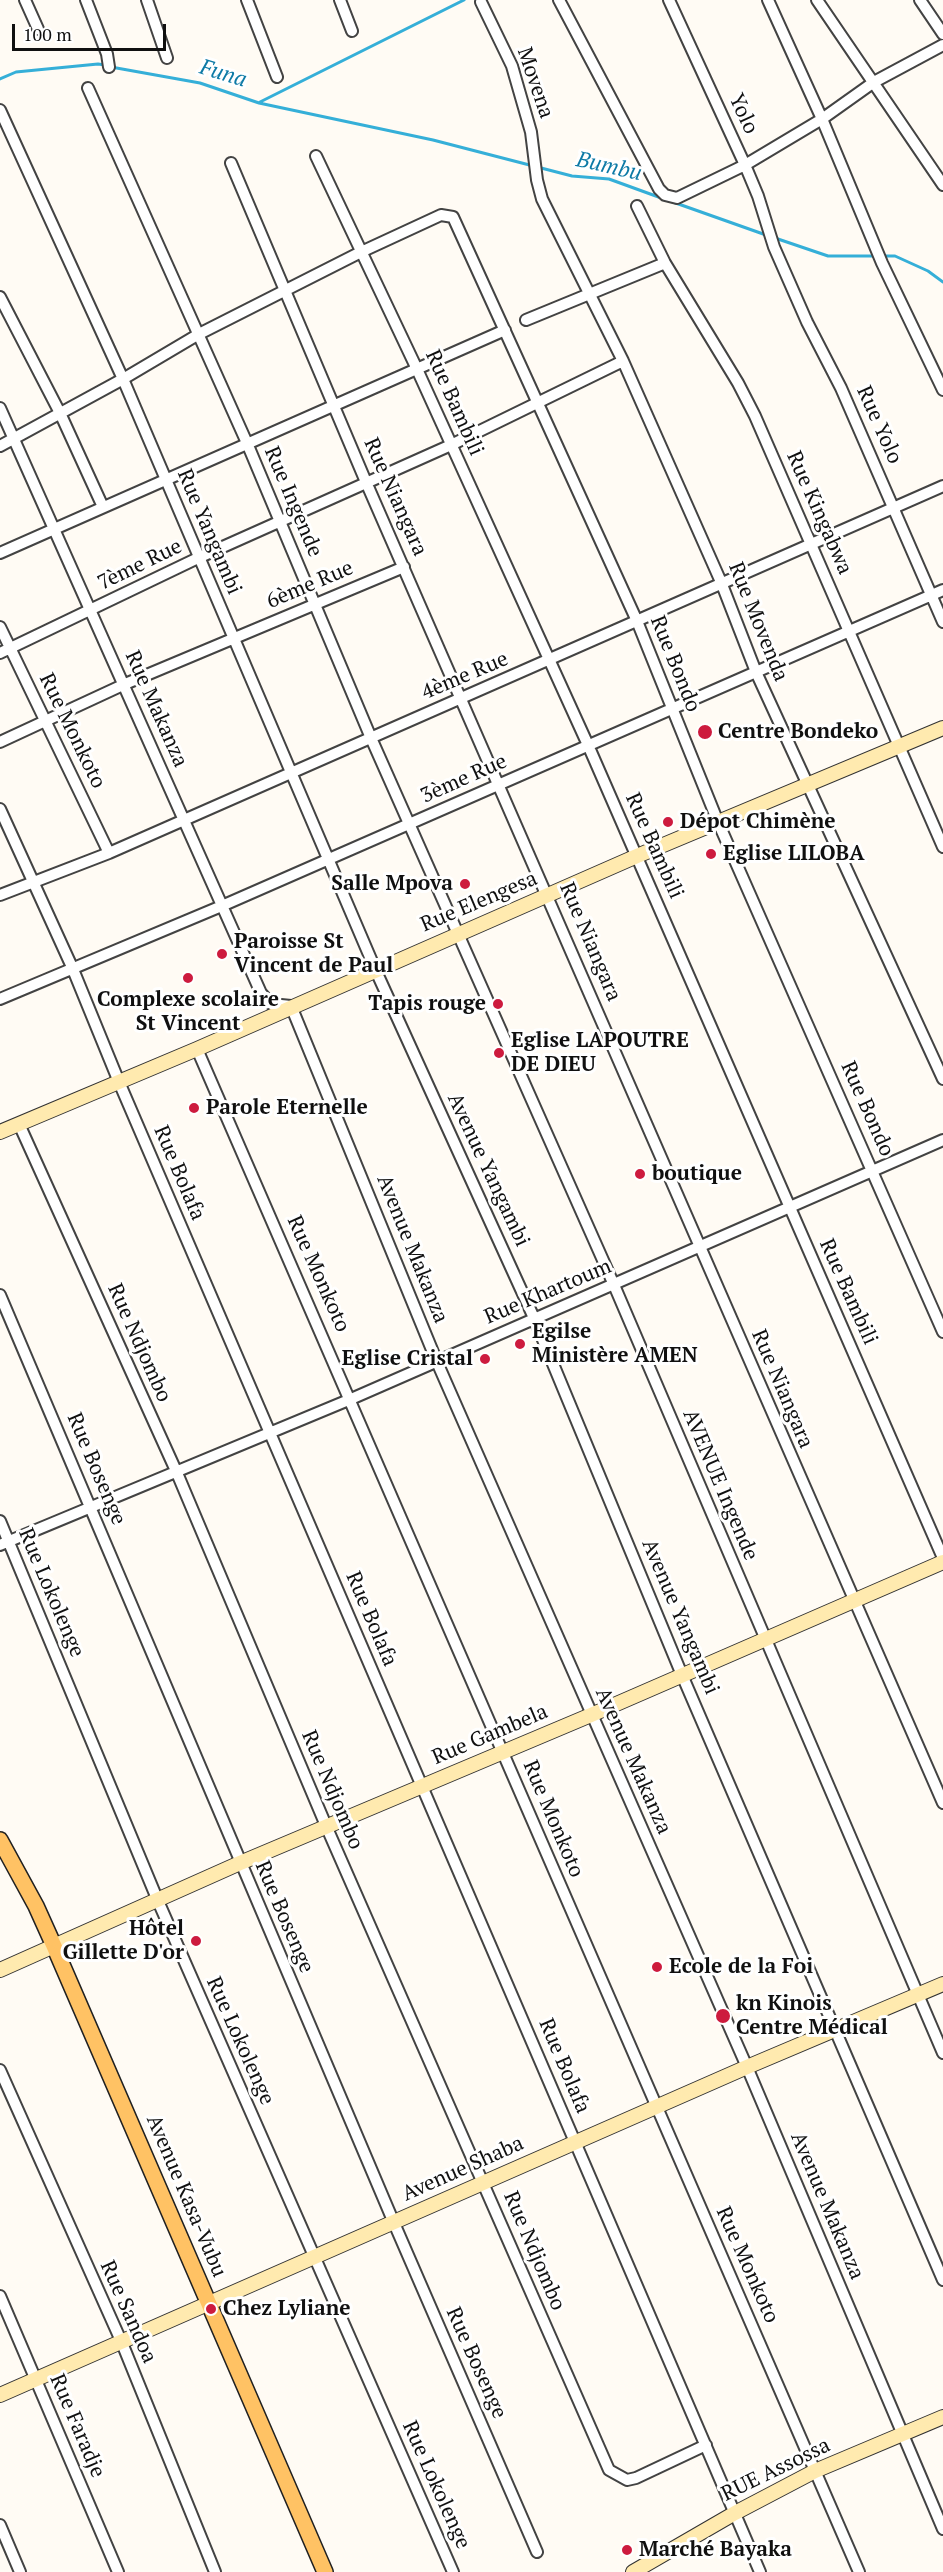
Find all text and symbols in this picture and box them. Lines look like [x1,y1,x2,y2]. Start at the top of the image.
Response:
scale bar [15,12,170,50]
text: 100 m [23,22,72,46]
street label: Movena [511,44,559,122]
water label: Funa [196,54,250,94]
street label: Yolo [723,90,763,138]
water label: Bumbu [574,147,644,187]
street label: Rue Bambili [419,346,489,460]
street label: Rue Yolo [851,382,907,468]
street label: Rue Niangara [358,434,432,560]
street label: Rue Ingende [258,443,328,561]
street label: Rue Kingabwa [781,447,857,579]
street label: Rue Yangambi [171,466,247,598]
street label: 7ème Rue [94,534,186,596]
street label: 6ème Rue [263,556,357,614]
street label: Rue Movenda [723,559,793,685]
street label: Rue Bondo [644,612,706,716]
street label: Rue Makanza [119,647,193,771]
street label: 4ème Rue [418,647,512,705]
street label: Rue Monkoto [33,669,111,793]
place label: Centre Bondeko [718,719,878,745]
marker: Centre Bondeko [696,723,714,741]
street label: 3ème Rue [417,749,511,809]
street label: Rue Bambili [619,789,689,903]
place label: Dépot Chimène [680,809,836,835]
marker: Dépot Chimène [661,815,675,829]
place label: Eglise LILOBA [723,841,865,867]
marker: Eglise LILOBA [704,847,718,861]
street label: Rue Elengesa [417,866,541,938]
place label: Salle Mpova [331,871,453,897]
marker: Salle Mpova [458,877,472,891]
street label: Rue Niangara [554,879,626,1005]
place label: Paroisse St Vincent de Paul [234,929,393,979]
marker: Paroisse St Vincent de Paul [215,947,229,961]
marker: Complexe scolaire St Vincent [181,971,195,985]
place label: Complexe scolaire St Vincent [97,987,279,1037]
place label: Tapis rouge [368,991,486,1017]
marker: Tapis rouge [491,997,505,1011]
place label: Eglise LAPOUTRE DE DIEU [511,1028,689,1078]
marker: Eglise LAPOUTRE DE DIEU [492,1046,506,1060]
street label: Rue Bondo [835,1058,899,1160]
street label: Avenue Yangambi [441,1089,535,1251]
place label: Parole Eternelle [206,1095,368,1121]
marker: Parole Eternelle [187,1101,201,1115]
street label: Rue Bolafa [148,1122,210,1224]
place label: boutique [652,1161,742,1187]
marker: boutique [633,1167,647,1181]
street label: Avenue Makanza [371,1171,453,1327]
street label: Rue Monkoto [281,1212,355,1336]
street label: Rue Bambili [813,1235,883,1349]
street label: Rue Khartoum [481,1254,615,1330]
street label: Rue Ndjombo [102,1280,176,1406]
place label: Egilse Ministère AMEN [532,1319,698,1369]
street label: Rue Niangara [746,1326,818,1452]
marker: Egilse Ministère AMEN [513,1337,527,1351]
place label: Eglise Cristal [342,1346,473,1372]
marker: Eglise Cristal [478,1352,492,1366]
street label: AVENUE Ingende [677,1406,763,1564]
street label: Rue Bosenge [61,1409,131,1529]
street label: Rue Lokolenge [13,1525,89,1661]
street label: Avenue Yangambi [636,1536,724,1698]
street label: Rue Bolafa [340,1568,402,1670]
street label: Avenue Makanza [589,1684,677,1838]
street label: Rue Gambela [428,1699,552,1771]
street label: Rue Ndjombo [296,1727,368,1853]
street label: Rue Monkoto [517,1757,589,1881]
street label: Rue Bosenge [249,1857,319,1977]
place label: Hôtel Gillette D'or [63,1916,184,1966]
marker: Hôtel Gillette D'or [189,1934,203,1948]
place label: Ecole de la Foi [669,1954,813,1980]
marker: Ecole de la Foi [650,1960,664,1974]
street label: Rue Lokolenge [201,1973,279,2109]
place label: kn Kinois Centre Médical [736,1991,888,2041]
marker: kn Kinois Centre Médical [714,2007,732,2025]
street label: Rue Bolafa [533,2015,595,2117]
street label: Avenue Kasa-Vubu [140,2111,232,2281]
street label: Avenue Makanza [785,2129,869,2283]
street label: Avenue Shaba [398,2131,528,2207]
street label: Rue Ndjombo [498,2188,570,2314]
street label: Rue Monkoto [710,2203,784,2327]
street label: Rue Sandoa [94,2257,162,2367]
place label: Chez Lyliane [223,2296,351,2322]
marker: Chez Lyliane [204,2302,218,2316]
street label: Rue Bosenge [440,2303,512,2423]
street label: Rue Faradje [44,2370,110,2482]
street label: Rue Lokolenge [397,2417,475,2553]
street label: RUE Assossa [718,2433,834,2507]
place label: Marché Bayaka [639,2537,792,2563]
marker: Marché Bayaka [620,2543,634,2557]

